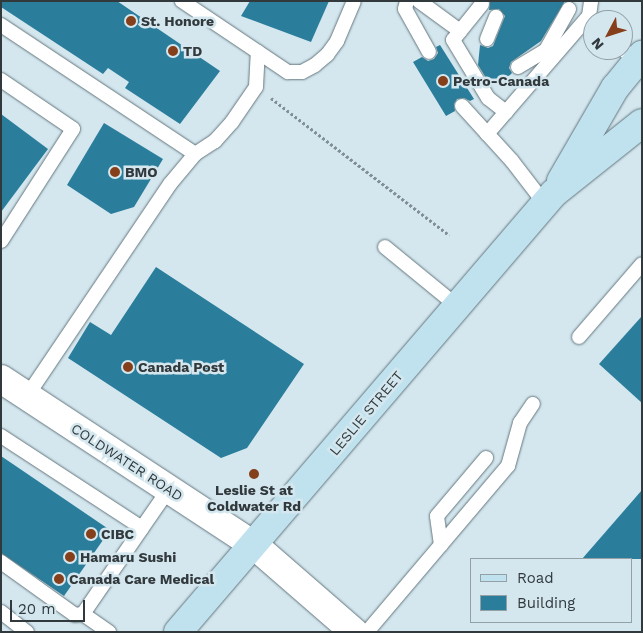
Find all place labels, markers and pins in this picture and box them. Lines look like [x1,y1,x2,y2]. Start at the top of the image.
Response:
place label: St. Honore [141,13,214,29]
marker: St. Honore [125,15,137,27]
place label: TD [183,43,202,59]
marker: TD [167,45,179,57]
place label: Petro-Canada [453,73,549,89]
marker: Petro-Canada [437,75,449,87]
place label: BMO [125,164,158,180]
marker: BMO [109,166,121,178]
place label: Canada Post [138,359,224,375]
marker: Canada Post [122,361,134,373]
marker: Leslie St at Coldwater Rd [248,468,260,480]
place label: Leslie St at Coldwater Rd [207,482,301,514]
place label: CIBC [101,526,134,542]
marker: CIBC [85,528,97,540]
place label: Hamaru Sushi [80,549,176,565]
marker: Hamaru Sushi [64,551,76,563]
place label: Canada Care Medical [69,571,214,587]
marker: Canada Care Medical [53,573,65,585]

